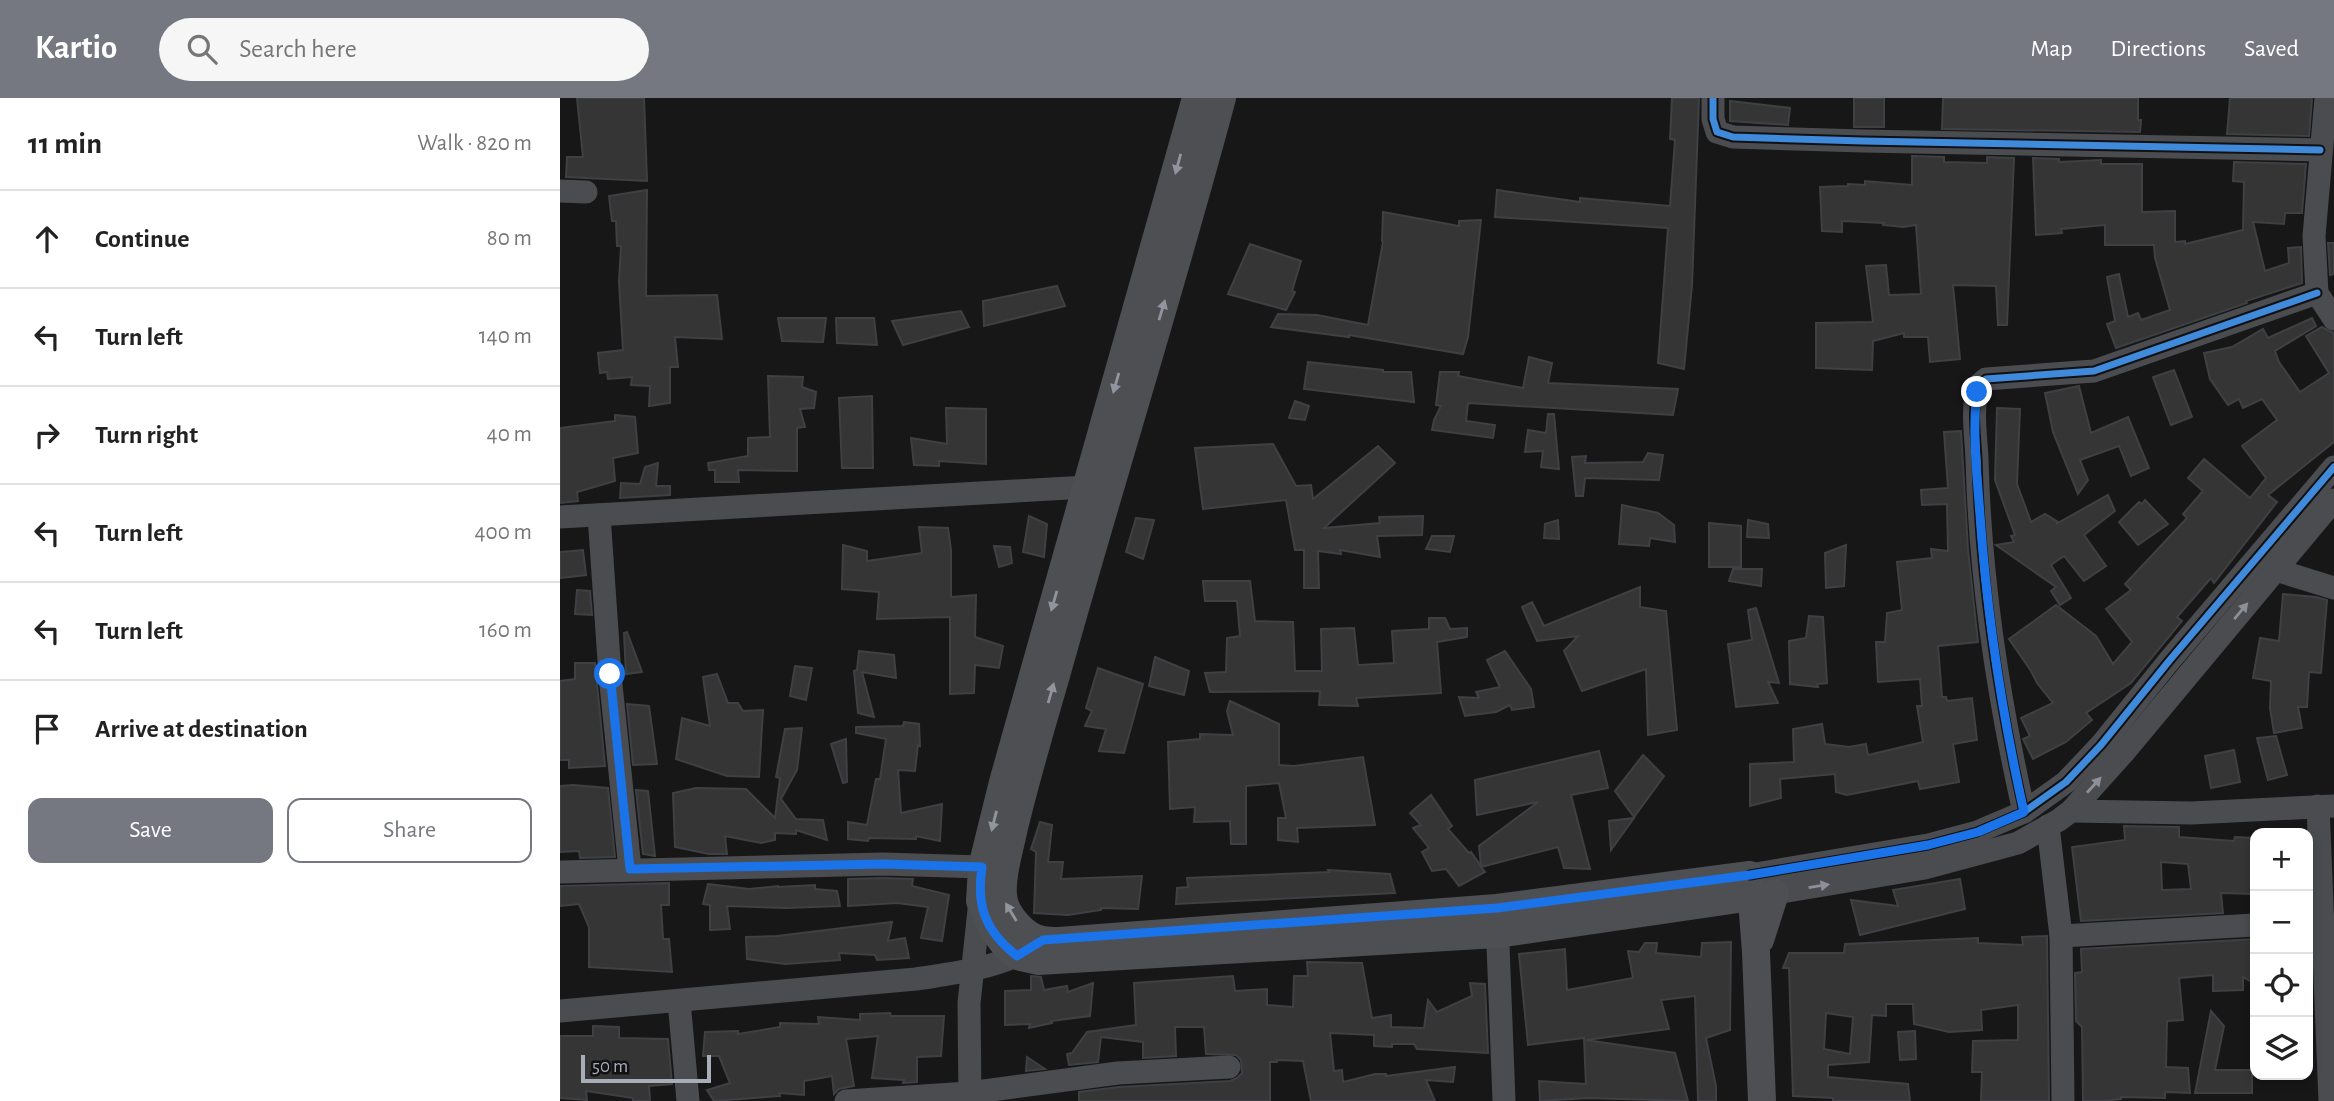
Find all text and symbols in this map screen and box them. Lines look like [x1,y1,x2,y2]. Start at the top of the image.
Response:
search box [159,18,649,81]
icon: search [183,30,221,68]
text: Kartio [35,32,117,65]
text: Search here [239,36,357,62]
text: Map [2030,37,2072,61]
text: Directions [2110,37,2206,61]
text: Saved [2244,37,2299,61]
text: 11 min [28,129,102,159]
text: Walk · 820 m [417,132,532,155]
one-way arrow [1173,154,1183,175]
icon: ahead [28,220,66,258]
text: Continue [95,226,190,252]
text: 80 m [487,227,532,250]
one-way arrow [1158,299,1168,320]
icon: left [28,318,66,356]
text: Turn left [95,324,183,350]
text: 140 m [479,325,532,348]
one-way arrow [1110,372,1121,394]
route end [1961,376,1992,407]
icon: right [28,416,66,454]
text: Turn right [95,422,198,448]
text: 40 m [487,423,532,446]
icon: left [28,514,66,552]
text: Turn left [95,520,183,546]
text: 400 m [474,521,532,544]
one-way arrow [1048,591,1058,612]
one-way arrow [2233,602,2249,620]
icon: left [28,612,66,650]
text: Turn left [95,618,183,644]
text: 160 m [479,619,532,642]
route start [594,658,625,689]
one-way arrow [1046,682,1056,703]
icon: arrive [28,710,66,748]
text: Arrive at destination [95,716,308,742]
one-way arrow [2086,777,2102,794]
button: Save [28,798,273,863]
button: Share [287,798,532,863]
one-way arrow [988,810,999,832]
map controls [2250,828,2313,1080]
button: + [2250,828,2313,891]
one-way arrow [1808,880,1830,891]
button: − [2250,891,2313,954]
one-way arrow [1005,903,1017,922]
button: locate [2250,954,2313,1017]
button: layers [2250,1017,2313,1080]
scale bar [581,1052,710,1084]
text: 50 m [592,1057,628,1076]

